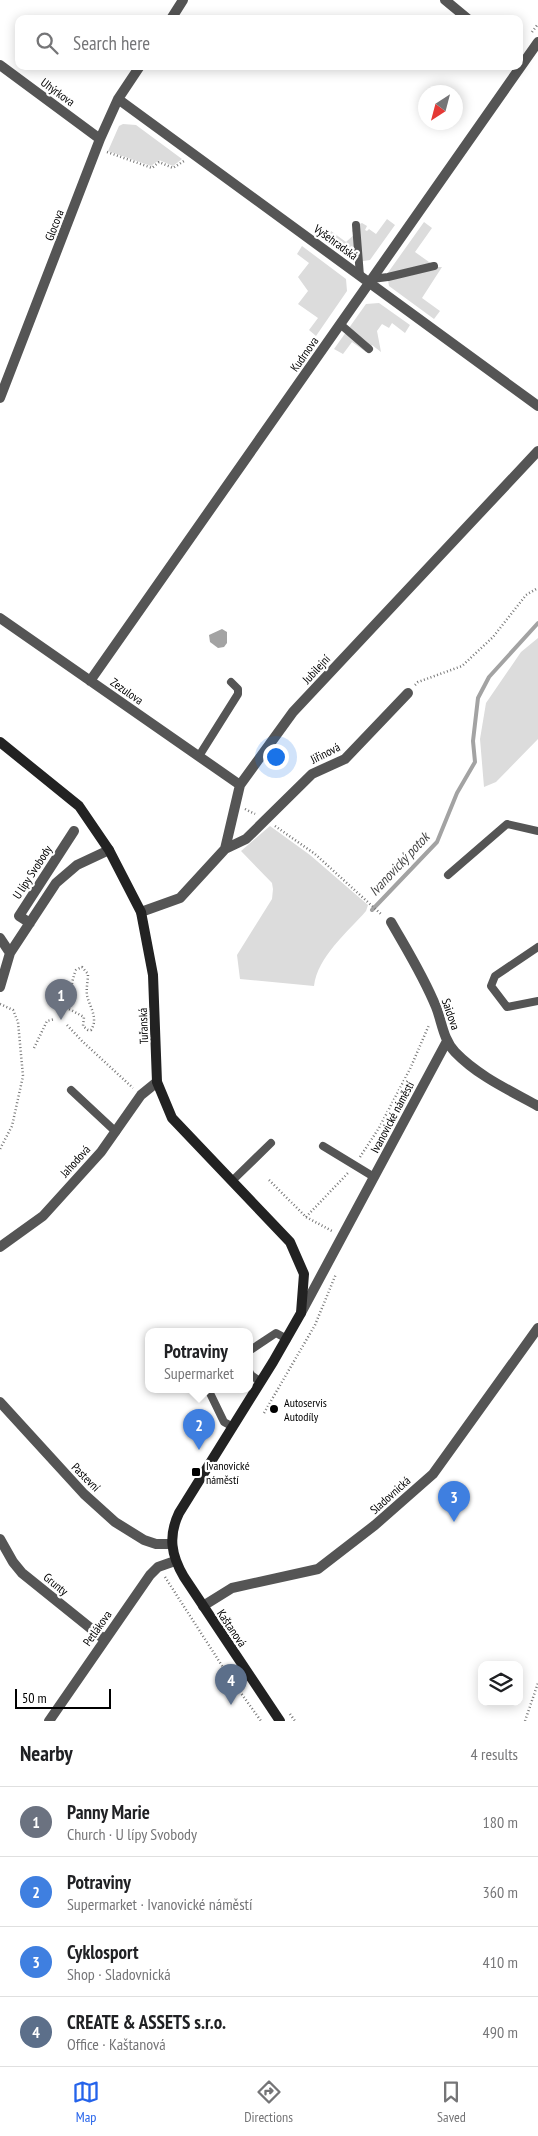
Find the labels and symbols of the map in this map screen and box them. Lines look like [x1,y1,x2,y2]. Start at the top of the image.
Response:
street label: Uhýrkova [38,75,78,109]
north arrow [418,85,463,130]
street label: Glocova [41,207,67,243]
street label: Vyšehradská [310,220,361,263]
street label: Kudrnova [287,334,321,374]
street label: Jubilejní [298,651,333,687]
street label: Zezulova [108,674,146,708]
street label: Jiřinová [307,739,342,767]
your location [263,744,289,770]
water label: Ivanovický potok [365,827,434,900]
street label: U lípy Svobody [9,842,55,902]
pin: 1 [45,979,77,1020]
street label: Saidova [439,996,463,1032]
street label: Tuřanská [135,1007,151,1044]
street label: Ivanovické náměstí [367,1078,417,1155]
street label: Jahodová [56,1142,93,1181]
place label: Autoservis Autodíly [284,1395,327,1424]
marker: Autoservis Autodíly [268,1403,280,1415]
pin: 2 [183,1409,215,1450]
place label: Ivanovické náměstí [206,1458,250,1487]
street label: Pastevní [69,1460,104,1495]
marker: Ivanovické náměstí [190,1466,202,1478]
street label: Sladovnická [367,1473,413,1517]
pin: 3 [438,1481,470,1522]
street label: Grunty [41,1570,72,1599]
street label: Kaštanová [214,1606,250,1650]
street label: Petlákova [79,1607,115,1649]
pin: 4 [215,1664,247,1705]
scale bar [15,1686,111,1709]

